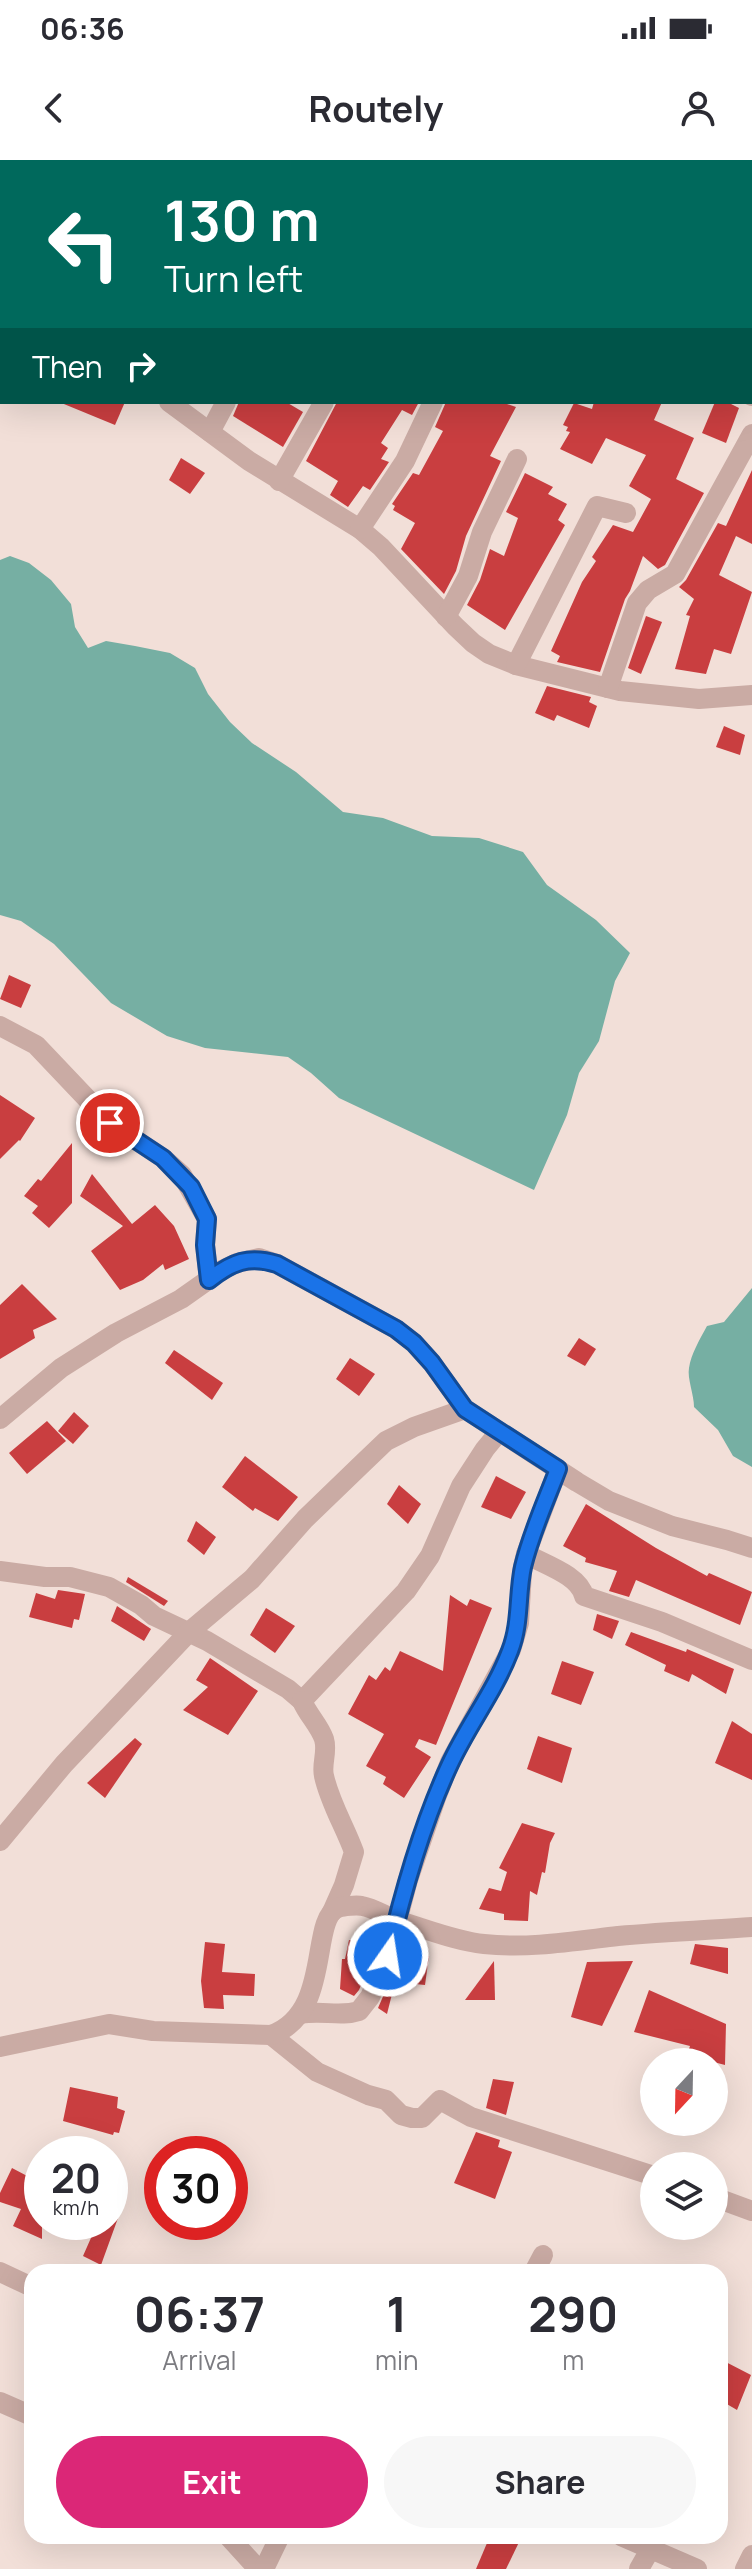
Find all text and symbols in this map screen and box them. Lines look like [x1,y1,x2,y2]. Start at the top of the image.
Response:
text: 06:36 [40,8,125,49]
text: Routely [308,84,444,133]
icon: back [32,86,76,130]
icon: person [676,86,720,130]
text: 130 m [164,181,320,258]
icon: left [32,192,136,296]
text: Turn left [164,254,303,303]
icon: right [119,344,163,388]
text: Then [32,346,103,387]
pin [76,1089,144,1157]
icon: arrive [88,1101,132,1145]
position arrow [346,1914,430,1998]
north arrow [640,2048,728,2136]
map controls [640,2048,728,2240]
speed limit sign: 30 [144,2136,248,2240]
text: 20 [51,2150,101,2205]
button: layers [640,2152,728,2240]
text: km/h [53,2194,99,2221]
text: 06:37 [134,2281,265,2346]
text: 1 [386,2281,407,2346]
text: 290 [528,2281,618,2346]
text: Arrival [162,2342,237,2378]
text: min [375,2342,418,2378]
text: m [562,2342,584,2378]
button: Exit [56,2436,368,2528]
button: Share [384,2436,696,2528]

